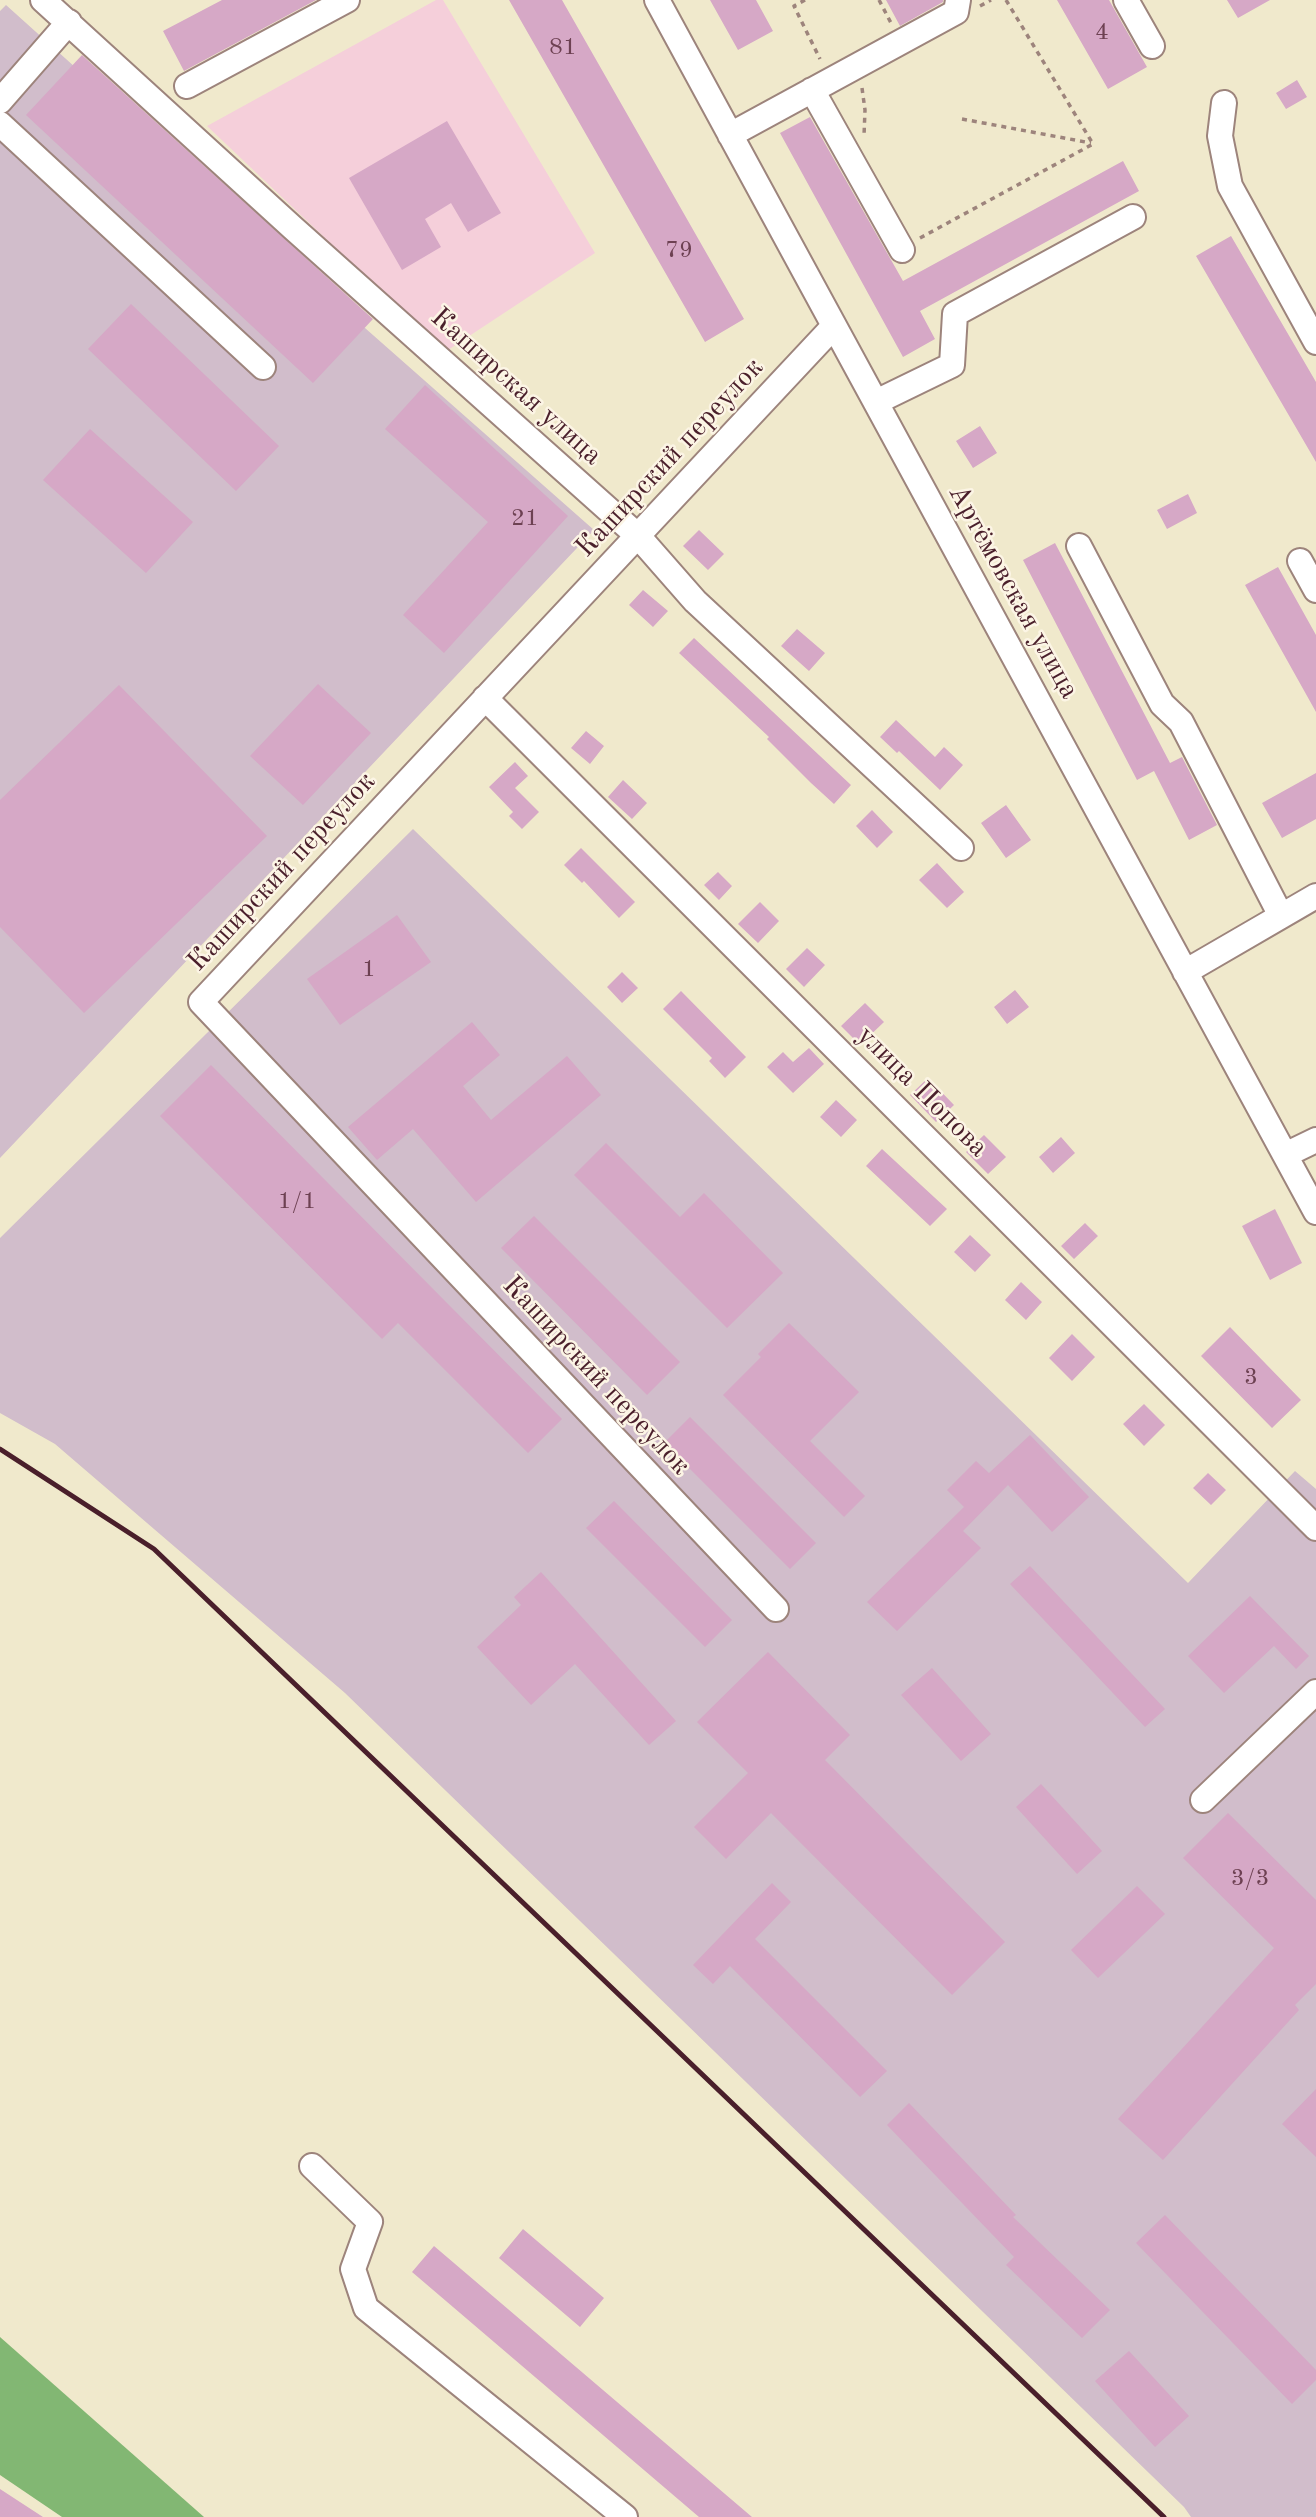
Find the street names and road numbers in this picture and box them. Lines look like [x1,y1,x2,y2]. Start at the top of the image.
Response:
street label: Каширская улица [423,301,609,473]
street label: Каширский переулок [569,351,771,565]
street label: Артёмовская улица [940,479,1086,705]
street label: Каширский переулок [181,765,383,979]
street label: улица Попова [849,1019,995,1165]
street label: Каширский переулок [495,1269,697,1483]

